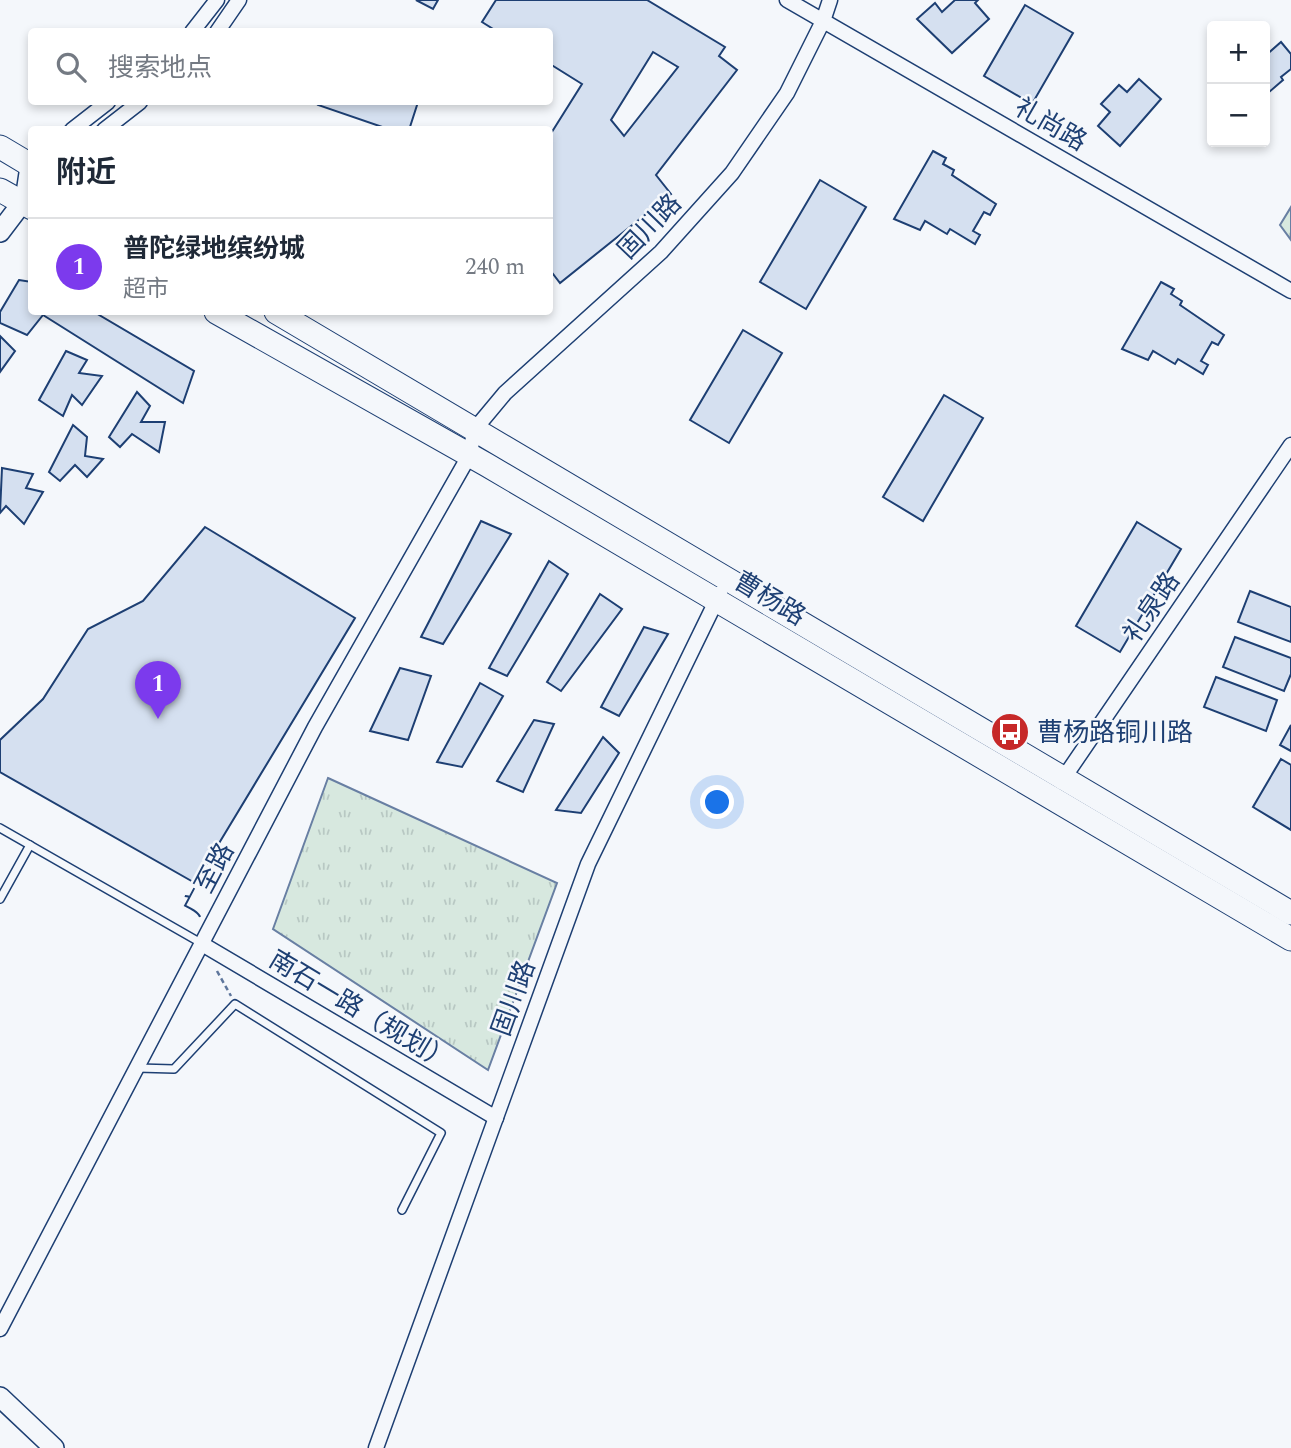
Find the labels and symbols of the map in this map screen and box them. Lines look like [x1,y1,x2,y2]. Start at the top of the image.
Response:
street label: 礼尚路 [1007,88,1094,162]
street label: 固川路 [608,185,691,269]
street label: 曹杨路 [726,562,813,636]
street label: 礼泉路 [1113,564,1190,651]
pin: 1 [135,661,181,719]
bus stop icon: 曹杨路铜川路 [989,711,1031,753]
place label: 曹杨路铜川路 [1037,713,1193,753]
your location [700,785,734,819]
street label: 广至路 [173,836,245,923]
street label: 南石一路（规划） [261,940,460,1082]
street label: 固川路 [482,955,546,1042]

